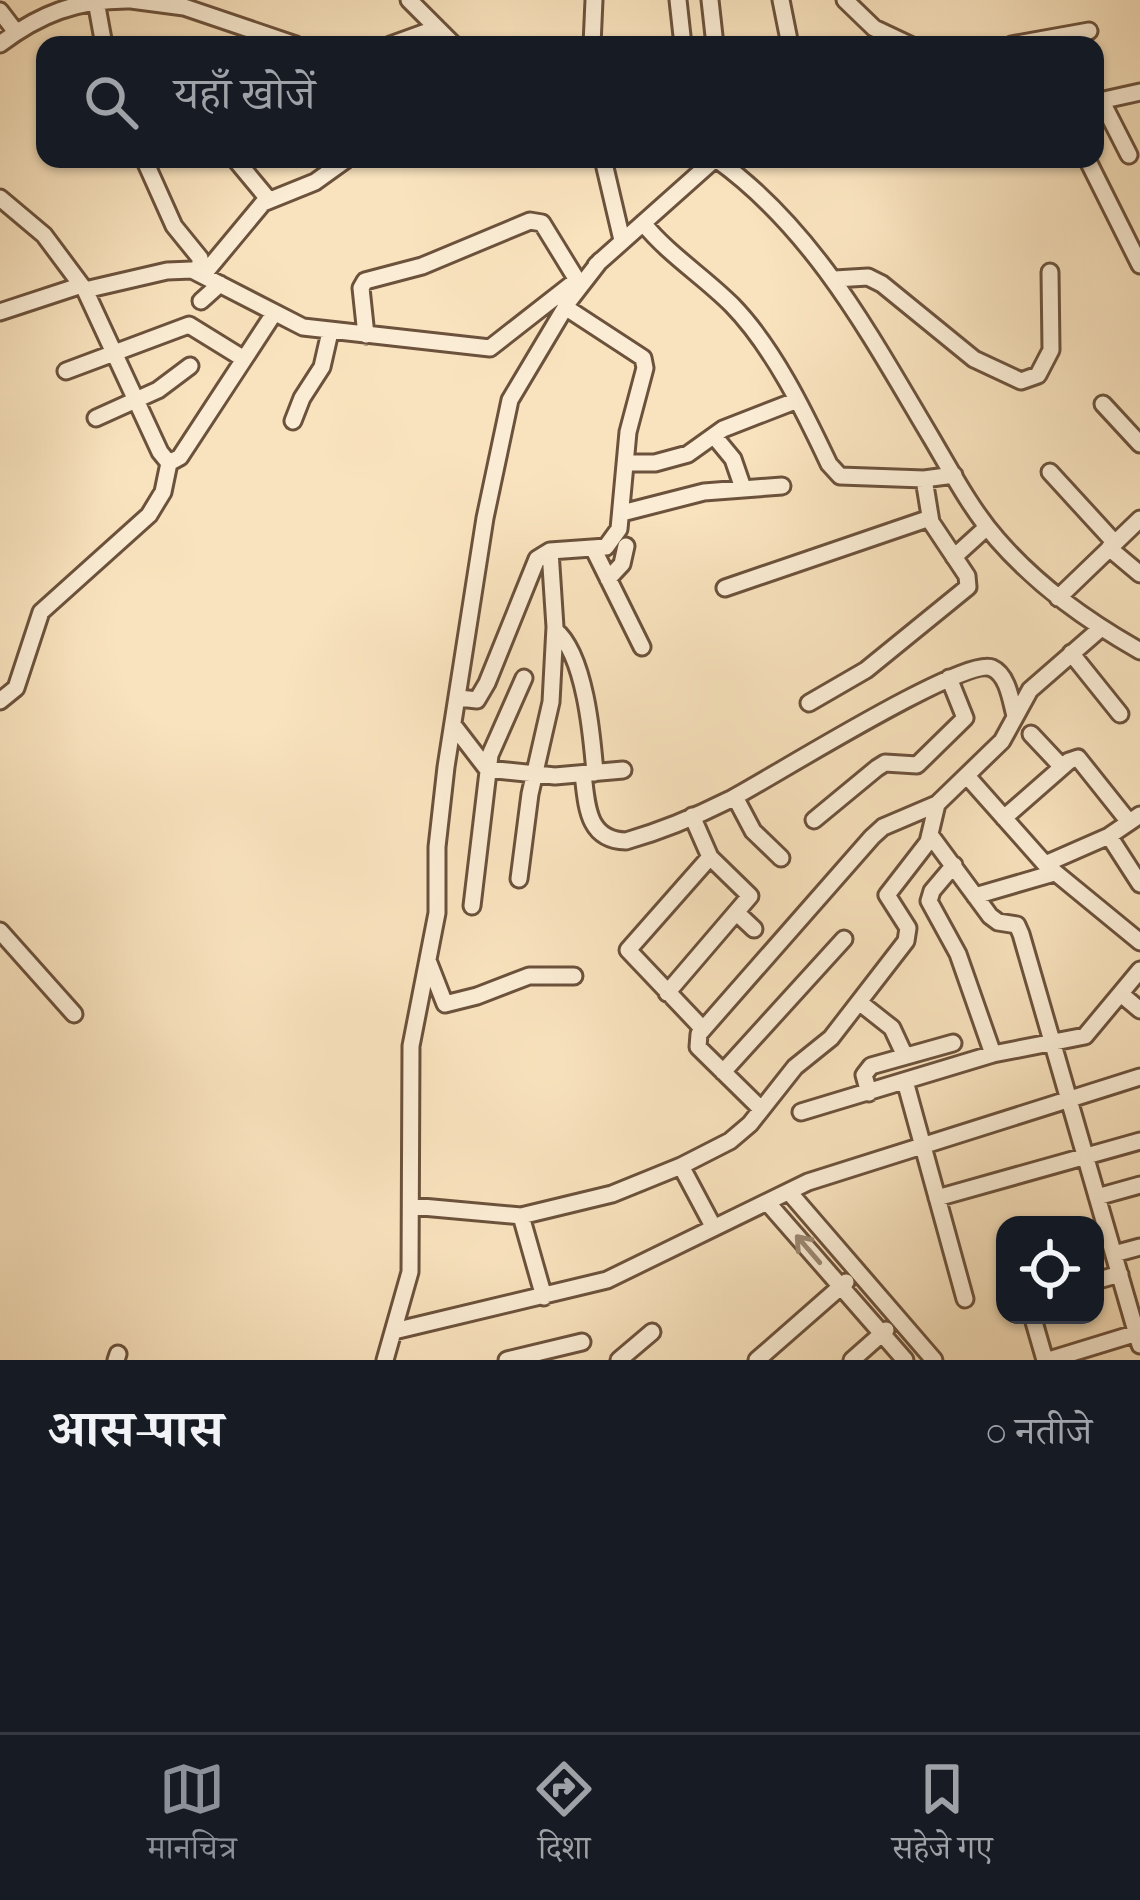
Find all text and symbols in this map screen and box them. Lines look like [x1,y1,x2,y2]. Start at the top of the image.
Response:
search box [36,36,1104,168]
text: यहाँ खोजें [174,68,315,121]
icon: search [78,69,144,135]
map controls [996,1216,1104,1324]
button: locate [996,1216,1104,1324]
one-way arrow [795,1235,822,1265]
text: आस-पास [48,1399,223,1459]
text: 0 नतीजे [985,1408,1092,1454]
tab: मानचित्र [147,1756,237,1880]
tab: दिशा [531,1756,597,1880]
tab: सहेजे गए [892,1756,993,1880]

